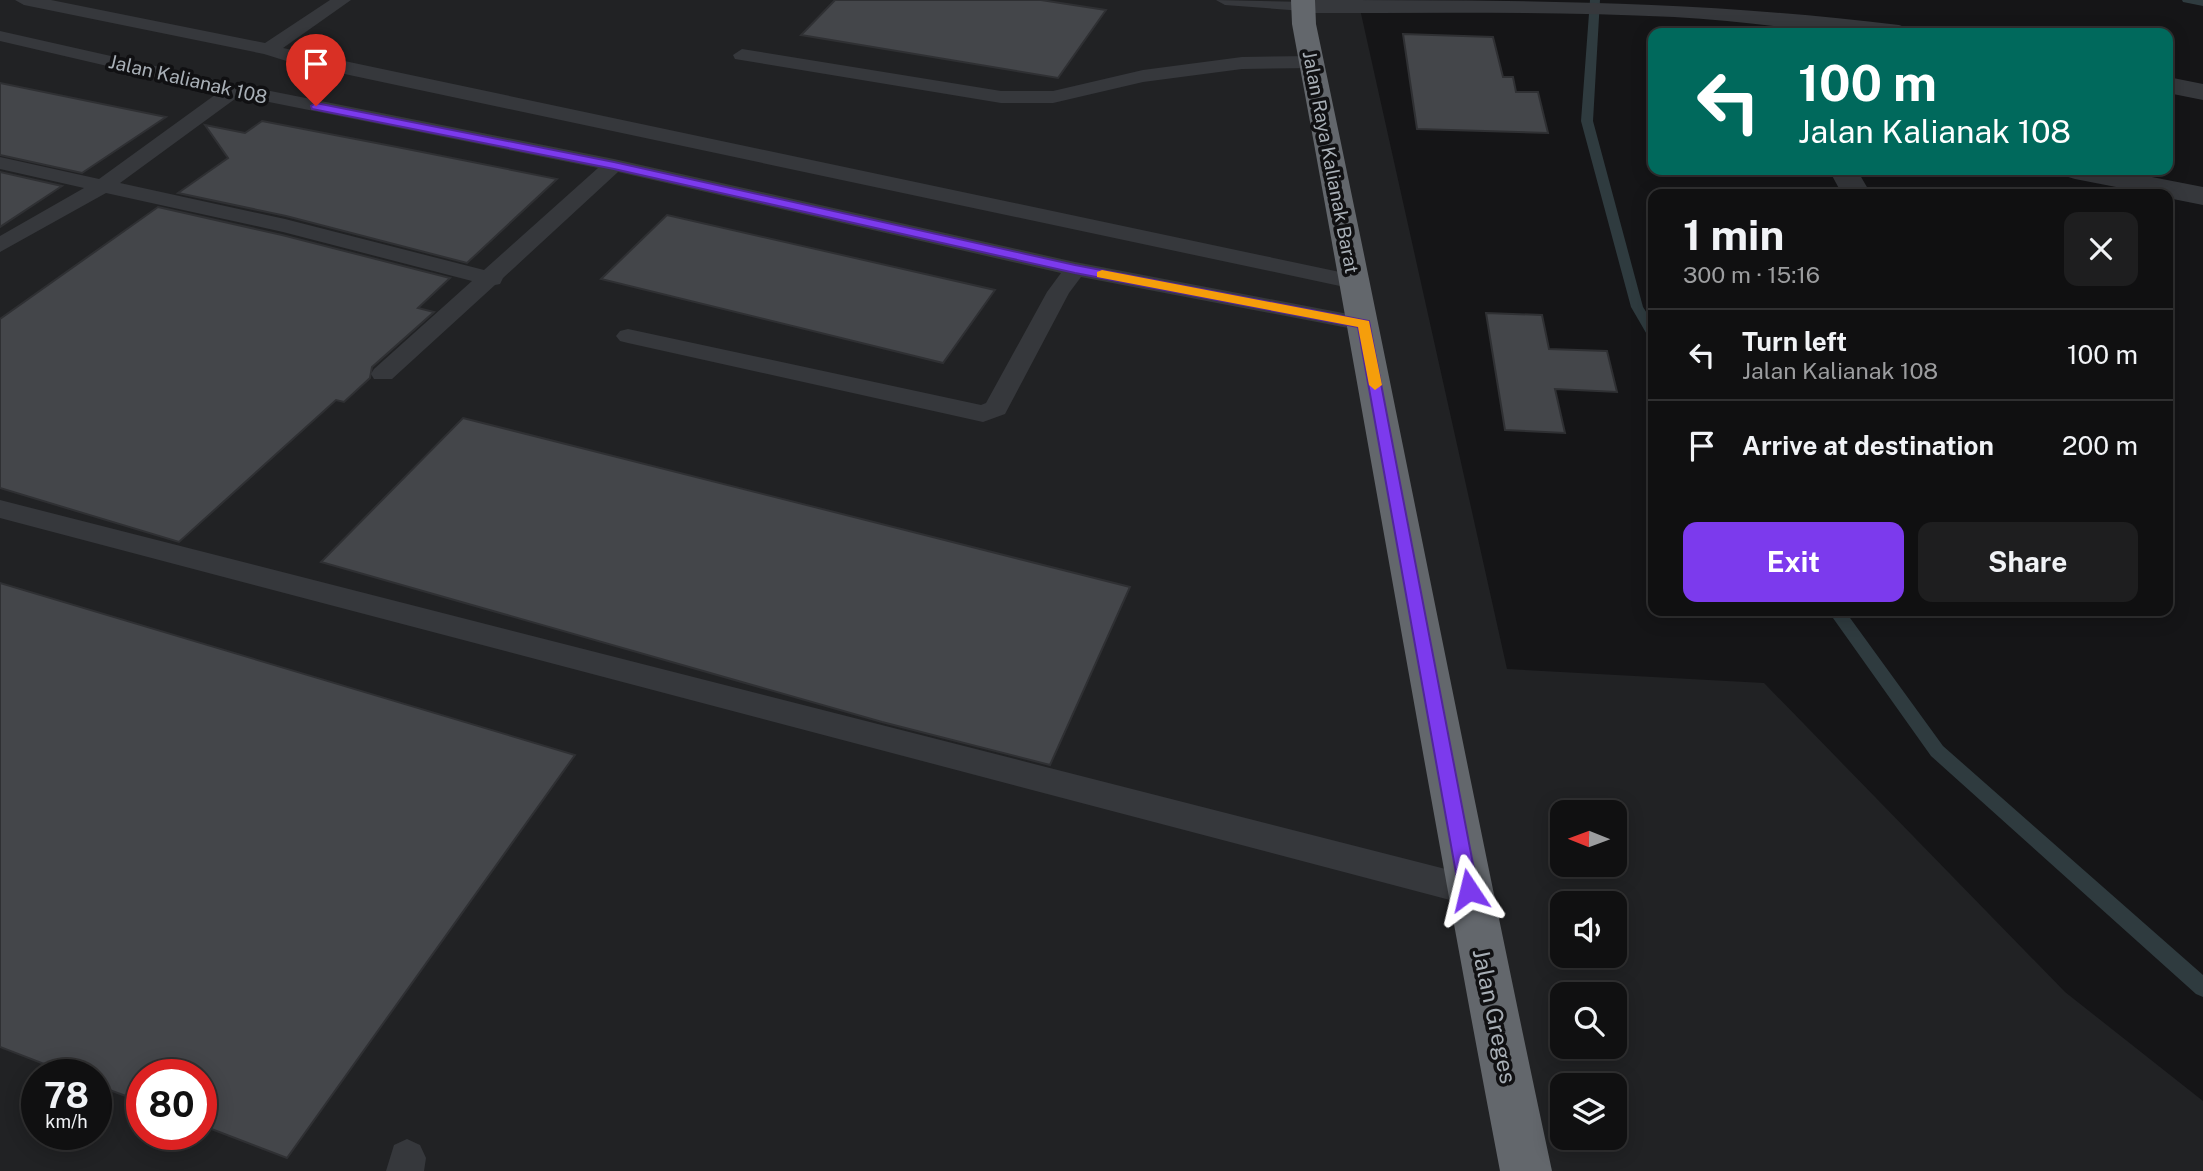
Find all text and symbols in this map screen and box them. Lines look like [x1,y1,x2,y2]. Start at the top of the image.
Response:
pin [286,34,346,106]
icon: arrive [297,45,335,83]
street label: Jalan Raya Kalianak Barat [1299,49,1363,275]
street label: Jalan Kalianak 108 [107,50,269,108]
text: 100 m [1798,54,1937,112]
icon: left [1683,56,1774,147]
text: Jalan Kalianak 108 [1798,113,2071,150]
text: 1 min [1683,210,1784,259]
button: close [2064,212,2138,286]
text: 300 m · 15:16 [1683,261,1820,288]
text: Turn left [1742,326,1847,357]
icon: left [1683,336,1721,374]
text: 100 m [2067,339,2138,370]
text: Jalan Kalianak 108 [1742,357,1938,384]
icon: arrive [1683,427,1721,465]
text: Arrive at destination [1742,430,1994,461]
text: 200 m [2062,430,2138,461]
button: Exit [1683,522,1904,602]
button: Share [1918,522,2138,602]
north arrow [1550,800,1628,877]
map controls [1550,800,1627,1150]
position arrow [1432,853,1506,927]
button: sound [1550,891,1627,968]
street label: Jalan Greges [1468,946,1522,1086]
button: search [1550,982,1627,1059]
speed limit sign: 80 [126,1059,217,1150]
button: layers [1550,1073,1627,1150]
text: 78 [44,1075,89,1116]
text: km/h [45,1111,88,1132]

